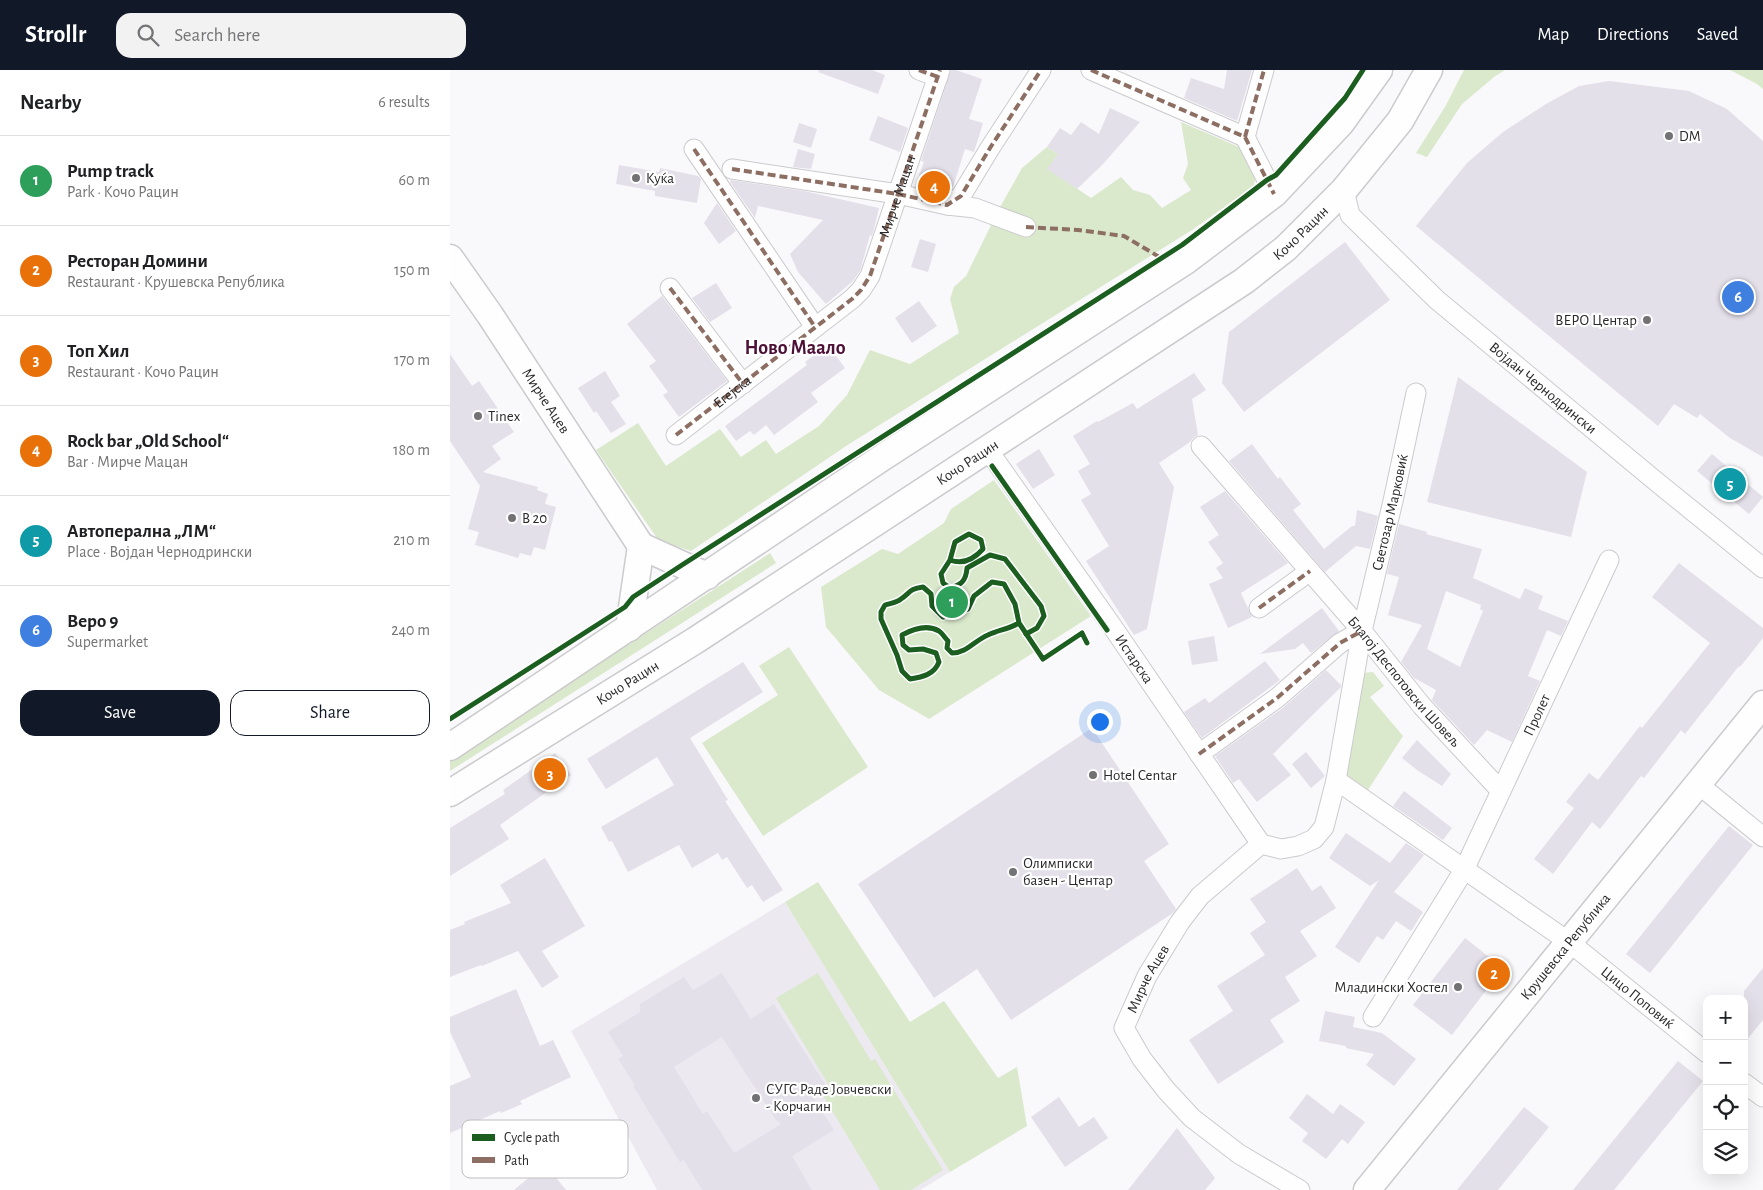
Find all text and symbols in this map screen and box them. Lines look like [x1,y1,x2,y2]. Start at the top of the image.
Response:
search box [116,13,466,58]
icon: search [134,21,162,49]
text: Strollr [25,23,86,47]
text: Search here [174,26,260,45]
text: Map [1538,26,1569,44]
text: Directions [1597,26,1669,44]
text: Saved [1697,26,1738,44]
text: Nearby [20,92,81,113]
text: 6 results [378,94,430,110]
place label: DM [1679,129,1701,144]
marker: DM [1663,130,1675,142]
street label: Мирче Мацан [877,153,918,239]
text: Pump track [67,162,154,181]
pin: 4 [918,168,950,206]
place label: Kуќа [646,171,674,186]
text: 1 [33,172,39,188]
text: 60 m [399,172,430,188]
marker: Kуќа [630,172,642,184]
text: Park · Кочо Рацин [67,184,179,200]
street label: Кочо Рацин [1270,203,1331,263]
text: Ресторан Домини [67,252,208,271]
text: 2 [32,262,40,278]
text: 150 m [394,262,430,278]
text: Restaurant · Крушевска Република [67,274,285,290]
pin: 6 [1722,278,1754,316]
place label: ВЕРО Центар [1555,313,1637,328]
marker: ВЕРО Центар [1641,314,1653,326]
district label: Ново Маало [744,338,846,358]
street label: Војдан Чернодрински [1486,340,1599,437]
text: Топ Хил [67,342,129,361]
text: 3 [33,352,39,368]
text: 170 m [394,352,430,368]
text: Restaurant · Кочо Рацин [67,364,219,380]
street label: Мирче Ацев [519,366,572,436]
street label: Егејска [711,373,754,411]
place label: Tinex [488,409,521,424]
marker: Tinex [472,410,484,422]
text: Rock bar „Old School“ [67,432,229,451]
street label: Кочо Рацин [934,437,1001,488]
text: 4 [32,442,40,458]
text: 180 m [393,442,430,458]
street label: Светозар Марковиќ [1370,453,1411,572]
text: Bar · Мирче Мацан [67,454,188,470]
pin: 5 [1714,465,1746,503]
place label: B 20 [522,511,547,526]
marker: B 20 [506,512,518,524]
text: Автоперална „ЛМ“ [67,522,216,541]
text: 5 [33,532,39,548]
text: 210 m [393,532,430,548]
text: Place · Војдан Чернодрински [67,544,252,560]
pin: 1 [936,583,968,621]
text: Веро 9 [67,612,118,631]
street label: Благој Деспотовски Шовељ [1345,614,1463,750]
text: 6 [32,622,40,638]
text: 240 m [391,622,430,638]
street label: Истарска [1112,632,1156,686]
text: Supermarket [67,634,148,650]
street label: Кочо Рацин [594,658,662,708]
button: Save [20,690,220,736]
button: Share [230,690,430,736]
street label: Пролет [1521,692,1553,738]
your location [1087,709,1113,735]
pin: 3 [534,755,566,793]
place label: Hotel Centar [1103,768,1177,783]
marker: Hotel Centar [1087,769,1099,781]
place label: Олимписки базен - Центар [1023,856,1113,888]
marker: Олимписки базен - Центар [1007,866,1019,878]
street label: Крушевска Република [1518,891,1614,1003]
street label: Мирче Ацев [1125,942,1172,1015]
pin: 2 [1478,955,1510,993]
street label: Цицо Поповиќ [1598,964,1677,1032]
place label: Младински Хостел [1334,980,1448,995]
marker: Младински Хостел [1452,981,1464,993]
map controls [1703,995,1748,1175]
button: + [1703,995,1748,1040]
button: − [1703,1040,1748,1085]
place label: СУГС Раде Јовчевски - Корчагин [766,1082,892,1114]
button: locate [1703,1085,1748,1130]
marker: СУГС Раде Јовчевски - Корчагин [750,1092,762,1104]
legend [462,1120,628,1178]
button: layers [1703,1130,1748,1175]
text: Cycle path [504,1131,560,1145]
text: Path [504,1154,529,1168]

